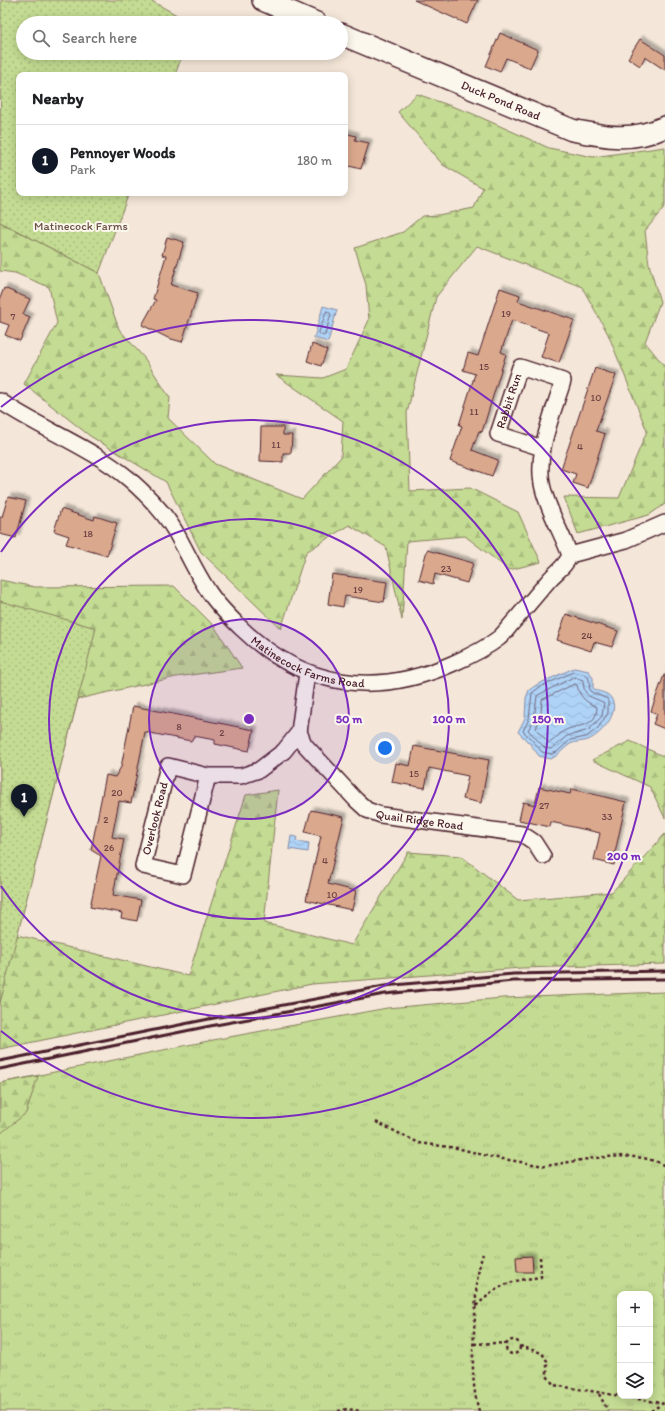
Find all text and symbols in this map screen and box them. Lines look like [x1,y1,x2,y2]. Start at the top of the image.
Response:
search box [16,16,348,60]
icon: search [30,27,52,49]
text: Search here [62,29,137,47]
street label: Duck Pond Road [459,78,543,123]
text: Nearby [32,88,84,108]
text: Pennoyer Woods [70,144,175,162]
text: 1 [42,153,48,168]
text: 180 m [297,153,332,168]
text: Park [70,162,96,177]
park label: Matinecock Farms [34,219,128,233]
house number: 19 [501,307,511,320]
house number: 7 [11,310,16,323]
house number: 15 [479,360,489,373]
street label: Rabbit Run [493,371,524,430]
house number: 10 [591,391,601,404]
house number: 11 [469,405,479,418]
house number: 11 [271,438,281,451]
house number: 4 [577,440,583,453]
house number: 18 [83,527,94,540]
house number: 23 [441,562,452,575]
house number: 19 [353,583,363,596]
house number: 24 [581,629,593,642]
street label: Matinecock Farms Road [248,633,365,690]
centre of rings [242,712,256,726]
text: 50 m [336,712,363,726]
text: 100 m [432,712,466,726]
text: 150 m [532,712,565,726]
house number: 8 [176,720,182,733]
house number: 2 [219,726,225,739]
your location [375,738,395,758]
house number: 15 [409,767,419,780]
street label: Overlook Road [139,780,171,857]
pin: 1 [11,784,37,817]
house number: 20 [111,786,123,799]
house number: 27 [539,799,549,812]
street label: Quail Ridge Road [374,807,465,833]
house number: 33 [602,810,613,823]
house number: 2 [103,813,109,826]
house number: 26 [104,841,114,854]
text: 200 m [607,849,642,863]
house number: 4 [322,854,328,867]
house number: 10 [327,888,337,901]
map controls [617,1291,653,1399]
button: + [617,1291,653,1327]
button: − [617,1327,653,1363]
button: layers [617,1363,653,1399]

